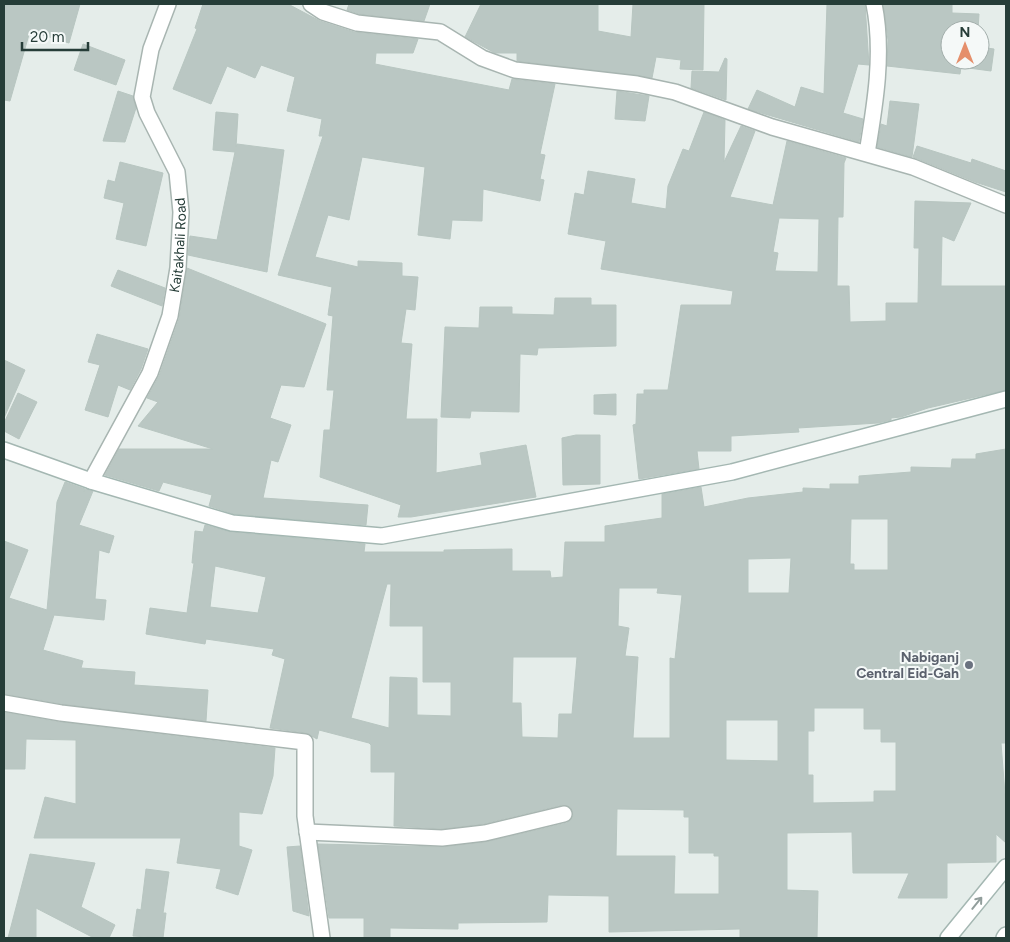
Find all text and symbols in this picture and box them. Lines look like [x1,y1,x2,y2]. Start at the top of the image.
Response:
scale bar [22,20,89,52]
north arrow [940,20,990,70]
text: N [960,24,970,41]
text: 20 m [30,28,64,46]
street label: Kaitakhali Road [166,197,190,294]
place label: Nabiganj Central Eid-Gah [856,649,959,682]
marker: Nabiganj Central Eid-Gah [963,659,975,671]
one-way arrow [972,896,983,909]

